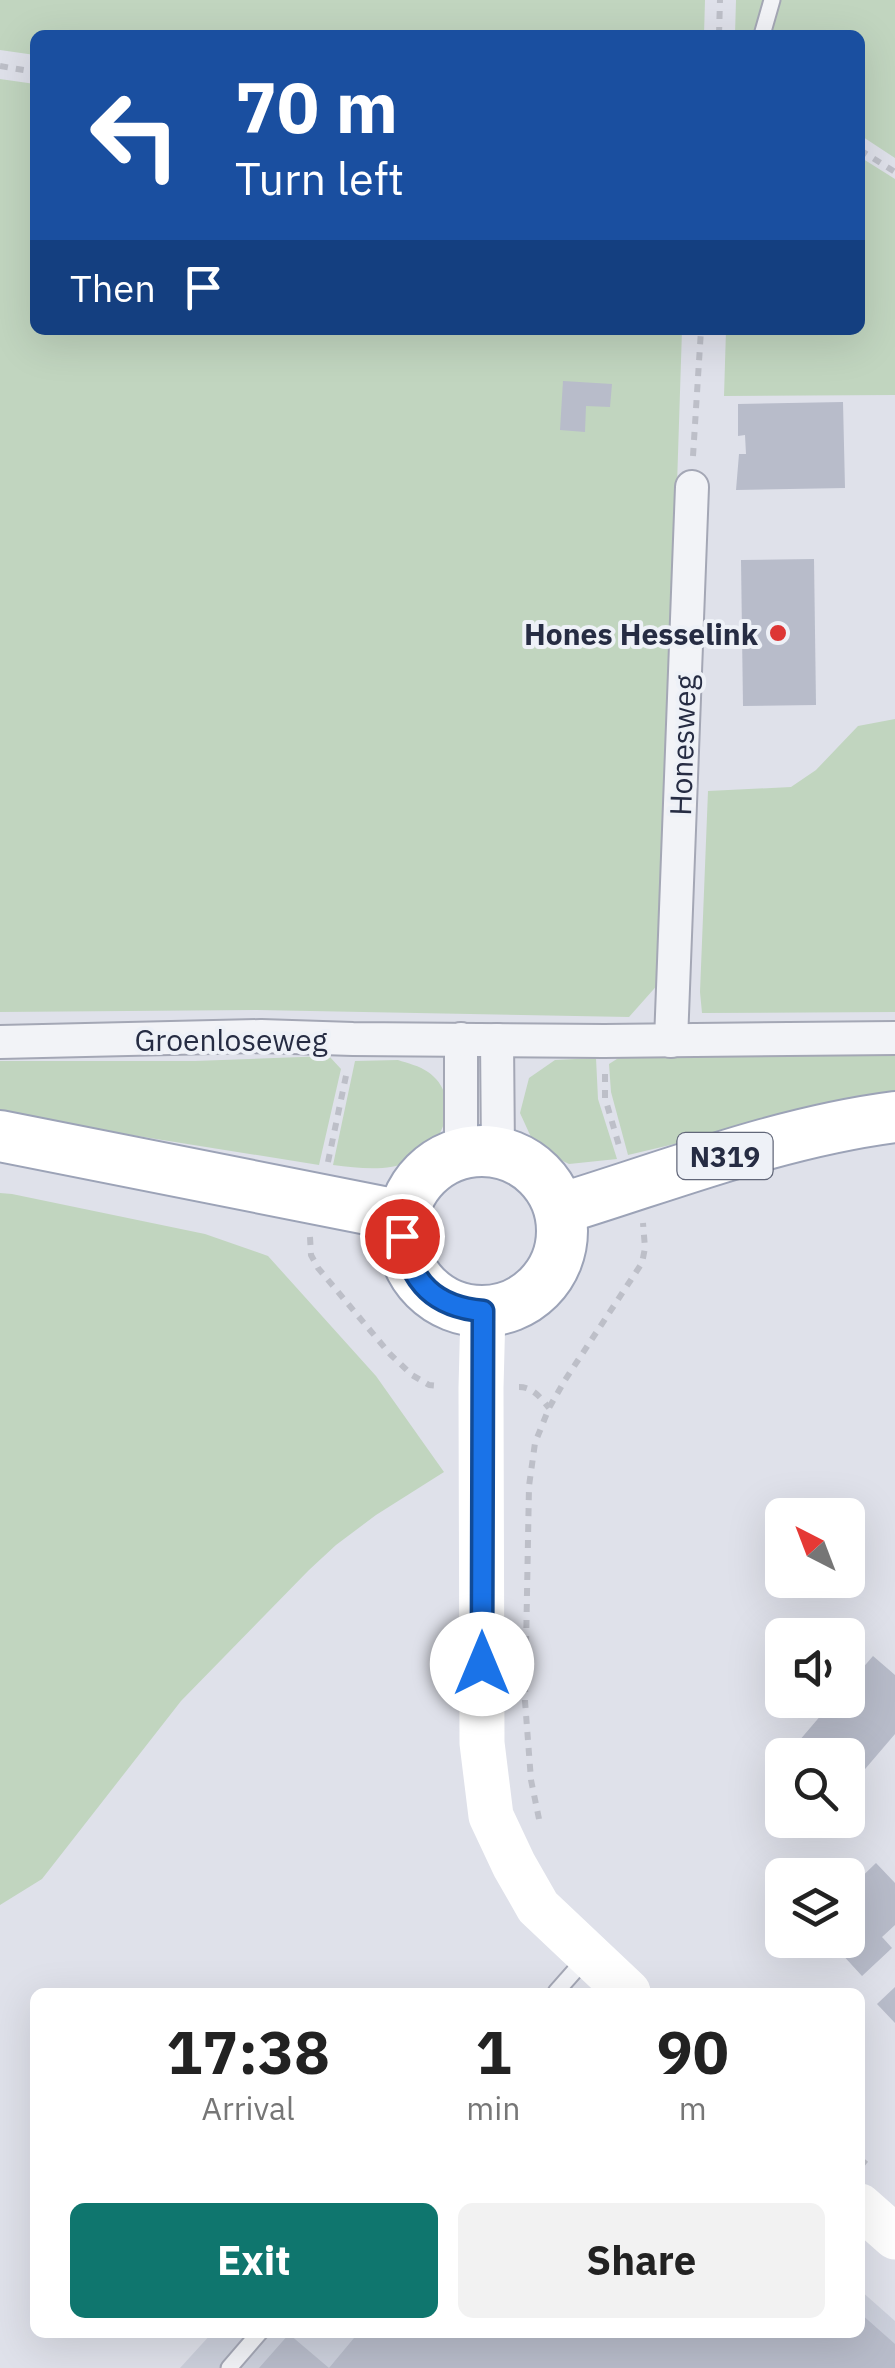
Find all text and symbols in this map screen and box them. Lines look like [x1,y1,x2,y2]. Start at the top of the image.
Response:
text: 70 m [235,61,398,152]
icon: left [70,70,200,200]
text: Turn left [235,149,404,207]
icon: arrive [176,260,231,315]
text: Then [70,263,156,312]
place label: Hones Hesselink [524,614,759,653]
marker: Hones Hesselink [767,622,789,644]
street label: Honesweg [660,674,704,816]
street label: Groenloseweg [134,1020,328,1059]
road number: N319 [678,1133,772,1179]
pin [360,1194,445,1279]
icon: arrive [375,1209,430,1264]
north arrow [765,1498,865,1598]
map controls [765,1498,865,1958]
position arrow [430,1612,534,1716]
button: sound [765,1618,865,1718]
button: search [765,1738,865,1838]
button: layers [765,1858,865,1958]
text: 17:38 [166,2012,330,2091]
text: 1 [475,2012,511,2091]
text: 90 [657,2012,729,2091]
text: Arrival [202,2087,295,2129]
text: min [466,2087,520,2129]
text: m [679,2087,707,2129]
button: Exit [70,2203,438,2318]
button: Share [458,2203,825,2318]

